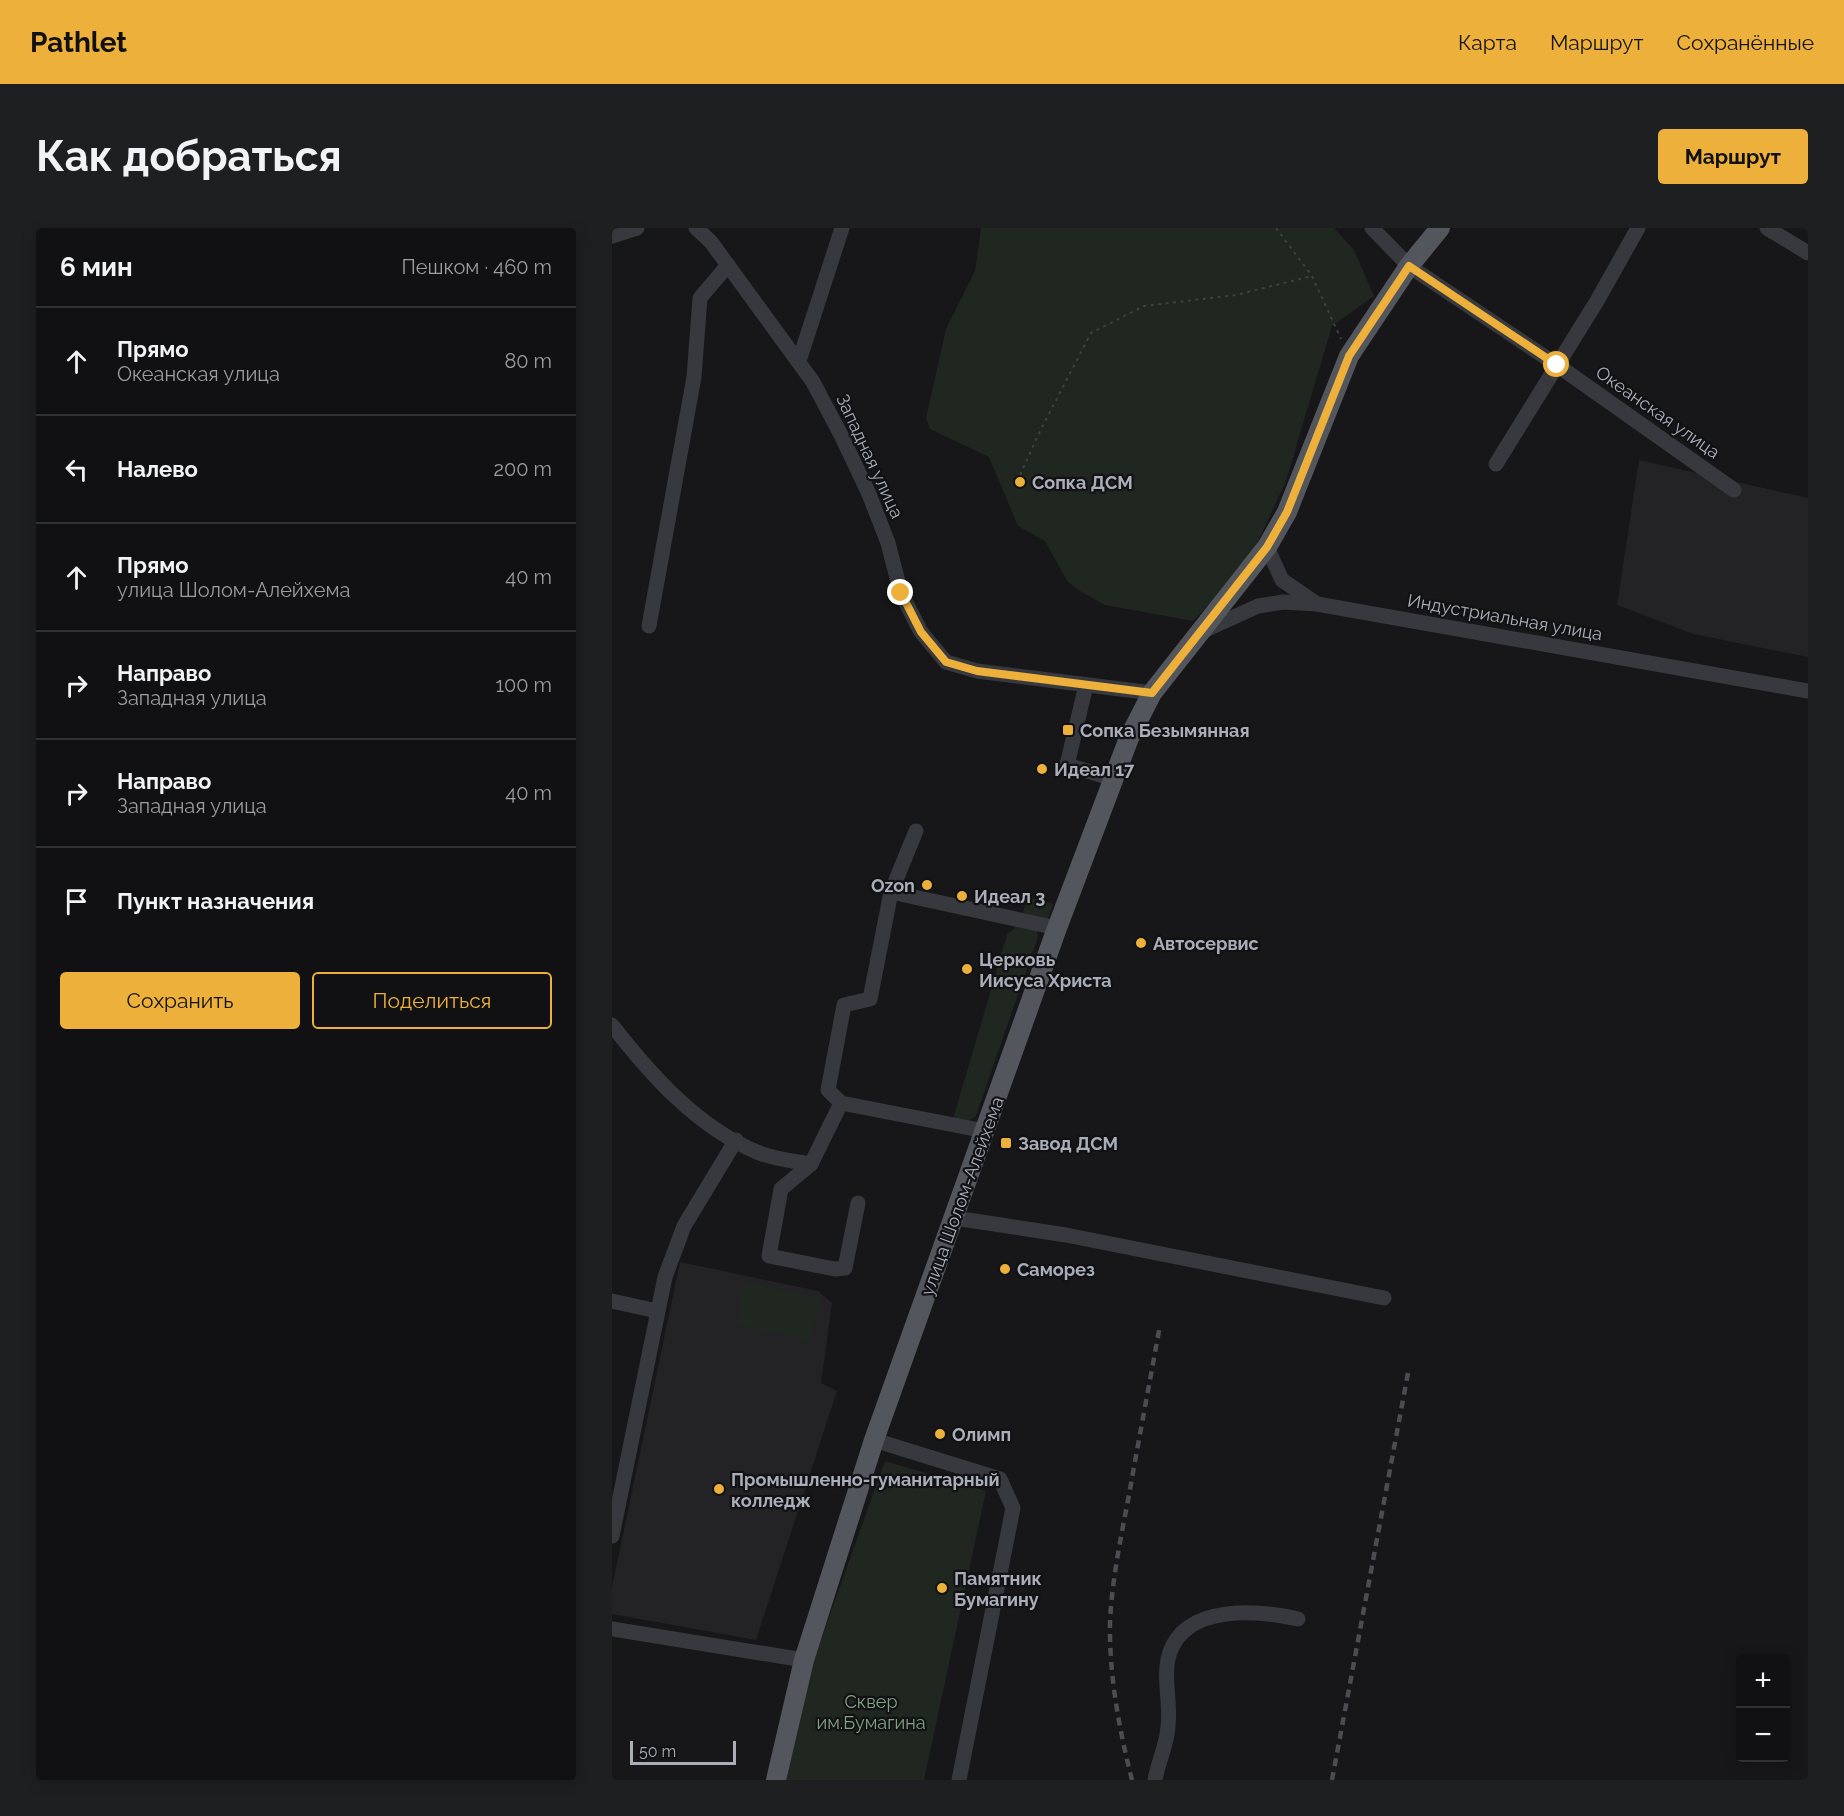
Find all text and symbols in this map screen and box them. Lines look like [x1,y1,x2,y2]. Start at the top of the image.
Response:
text: Pathlet [30,26,127,59]
text: Карта [1458,30,1517,55]
text: Маршрут [1550,30,1643,55]
text: Сохранённые [1676,30,1814,55]
button: Маршрут [1658,129,1808,184]
text: Как добраться [36,132,342,181]
text: 6 мин [60,252,133,282]
text: Пешком · 460 m [402,255,552,279]
text: Прямо [117,336,189,362]
icon: ahead [60,345,93,378]
text: 80 m [504,349,552,373]
route start [1543,351,1569,377]
street label: Океанская улица [1592,361,1724,463]
text: Океанская улица [117,362,280,386]
street label: Западная улица [832,391,908,521]
icon: left [60,453,93,486]
text: Налево [117,456,198,482]
text: 200 m [494,457,552,481]
place label: Сопка ДСМ [1032,472,1133,493]
marker: Сопка ДСМ [1013,475,1027,489]
text: Прямо [117,552,189,578]
icon: ahead [60,561,93,594]
text: 40 m [505,565,552,589]
text: улица Шолом-Алейхема [117,578,351,602]
route end [887,579,913,605]
street label: Индустриальная улица [1406,589,1604,645]
text: Направо [117,660,211,686]
icon: right [60,669,93,702]
text: 100 m [495,673,552,697]
text: Западная улица [117,686,267,710]
place label: Сопка Безымянная [1080,720,1249,741]
marker: Сопка Безымянная [1061,723,1075,737]
place label: Идеал 17 [1054,759,1135,780]
marker: Идеал 17 [1035,762,1049,776]
text: Направо [117,768,211,794]
icon: right [60,777,93,810]
text: 40 m [505,781,552,805]
text: Западная улица [117,794,267,818]
place label: Ozon [871,875,915,896]
marker: Ozon [920,878,934,892]
icon: arrive [60,885,93,918]
place label: Идеал 3 [974,886,1045,907]
text: Пункт назначения [117,888,314,914]
marker: Идеал 3 [955,889,969,903]
place label: Автосервис [1153,933,1259,954]
marker: Автосервис [1134,936,1148,950]
place label: Церковь Иисуса Христа [979,949,1112,991]
marker: Церковь Иисуса Христа [960,962,974,976]
button: Сохранить [60,972,300,1029]
button: Поделиться [312,972,552,1029]
street label: улица Шолом-Алейхема [916,1094,1008,1298]
place label: Завод ДСМ [1018,1133,1118,1154]
marker: Завод ДСМ [999,1136,1013,1150]
place label: Саморез [1017,1259,1095,1280]
marker: Саморез [998,1262,1012,1276]
place label: Олимп [952,1424,1011,1445]
marker: Олимп [933,1427,947,1441]
place label: Промышленно-гуманитарный колледж [731,1469,999,1511]
marker: Промышленно-гуманитарный колледж [712,1482,726,1496]
place label: Памятник Бумагину [954,1568,1042,1610]
marker: Памятник Бумагину [935,1581,949,1595]
map controls [1736,1654,1790,1762]
button: + [1736,1654,1790,1708]
park label: Сквер им.Бумагина [817,1691,925,1733]
button: − [1736,1708,1790,1762]
scale bar [630,1738,736,1766]
text: 50 m [639,1742,676,1761]

